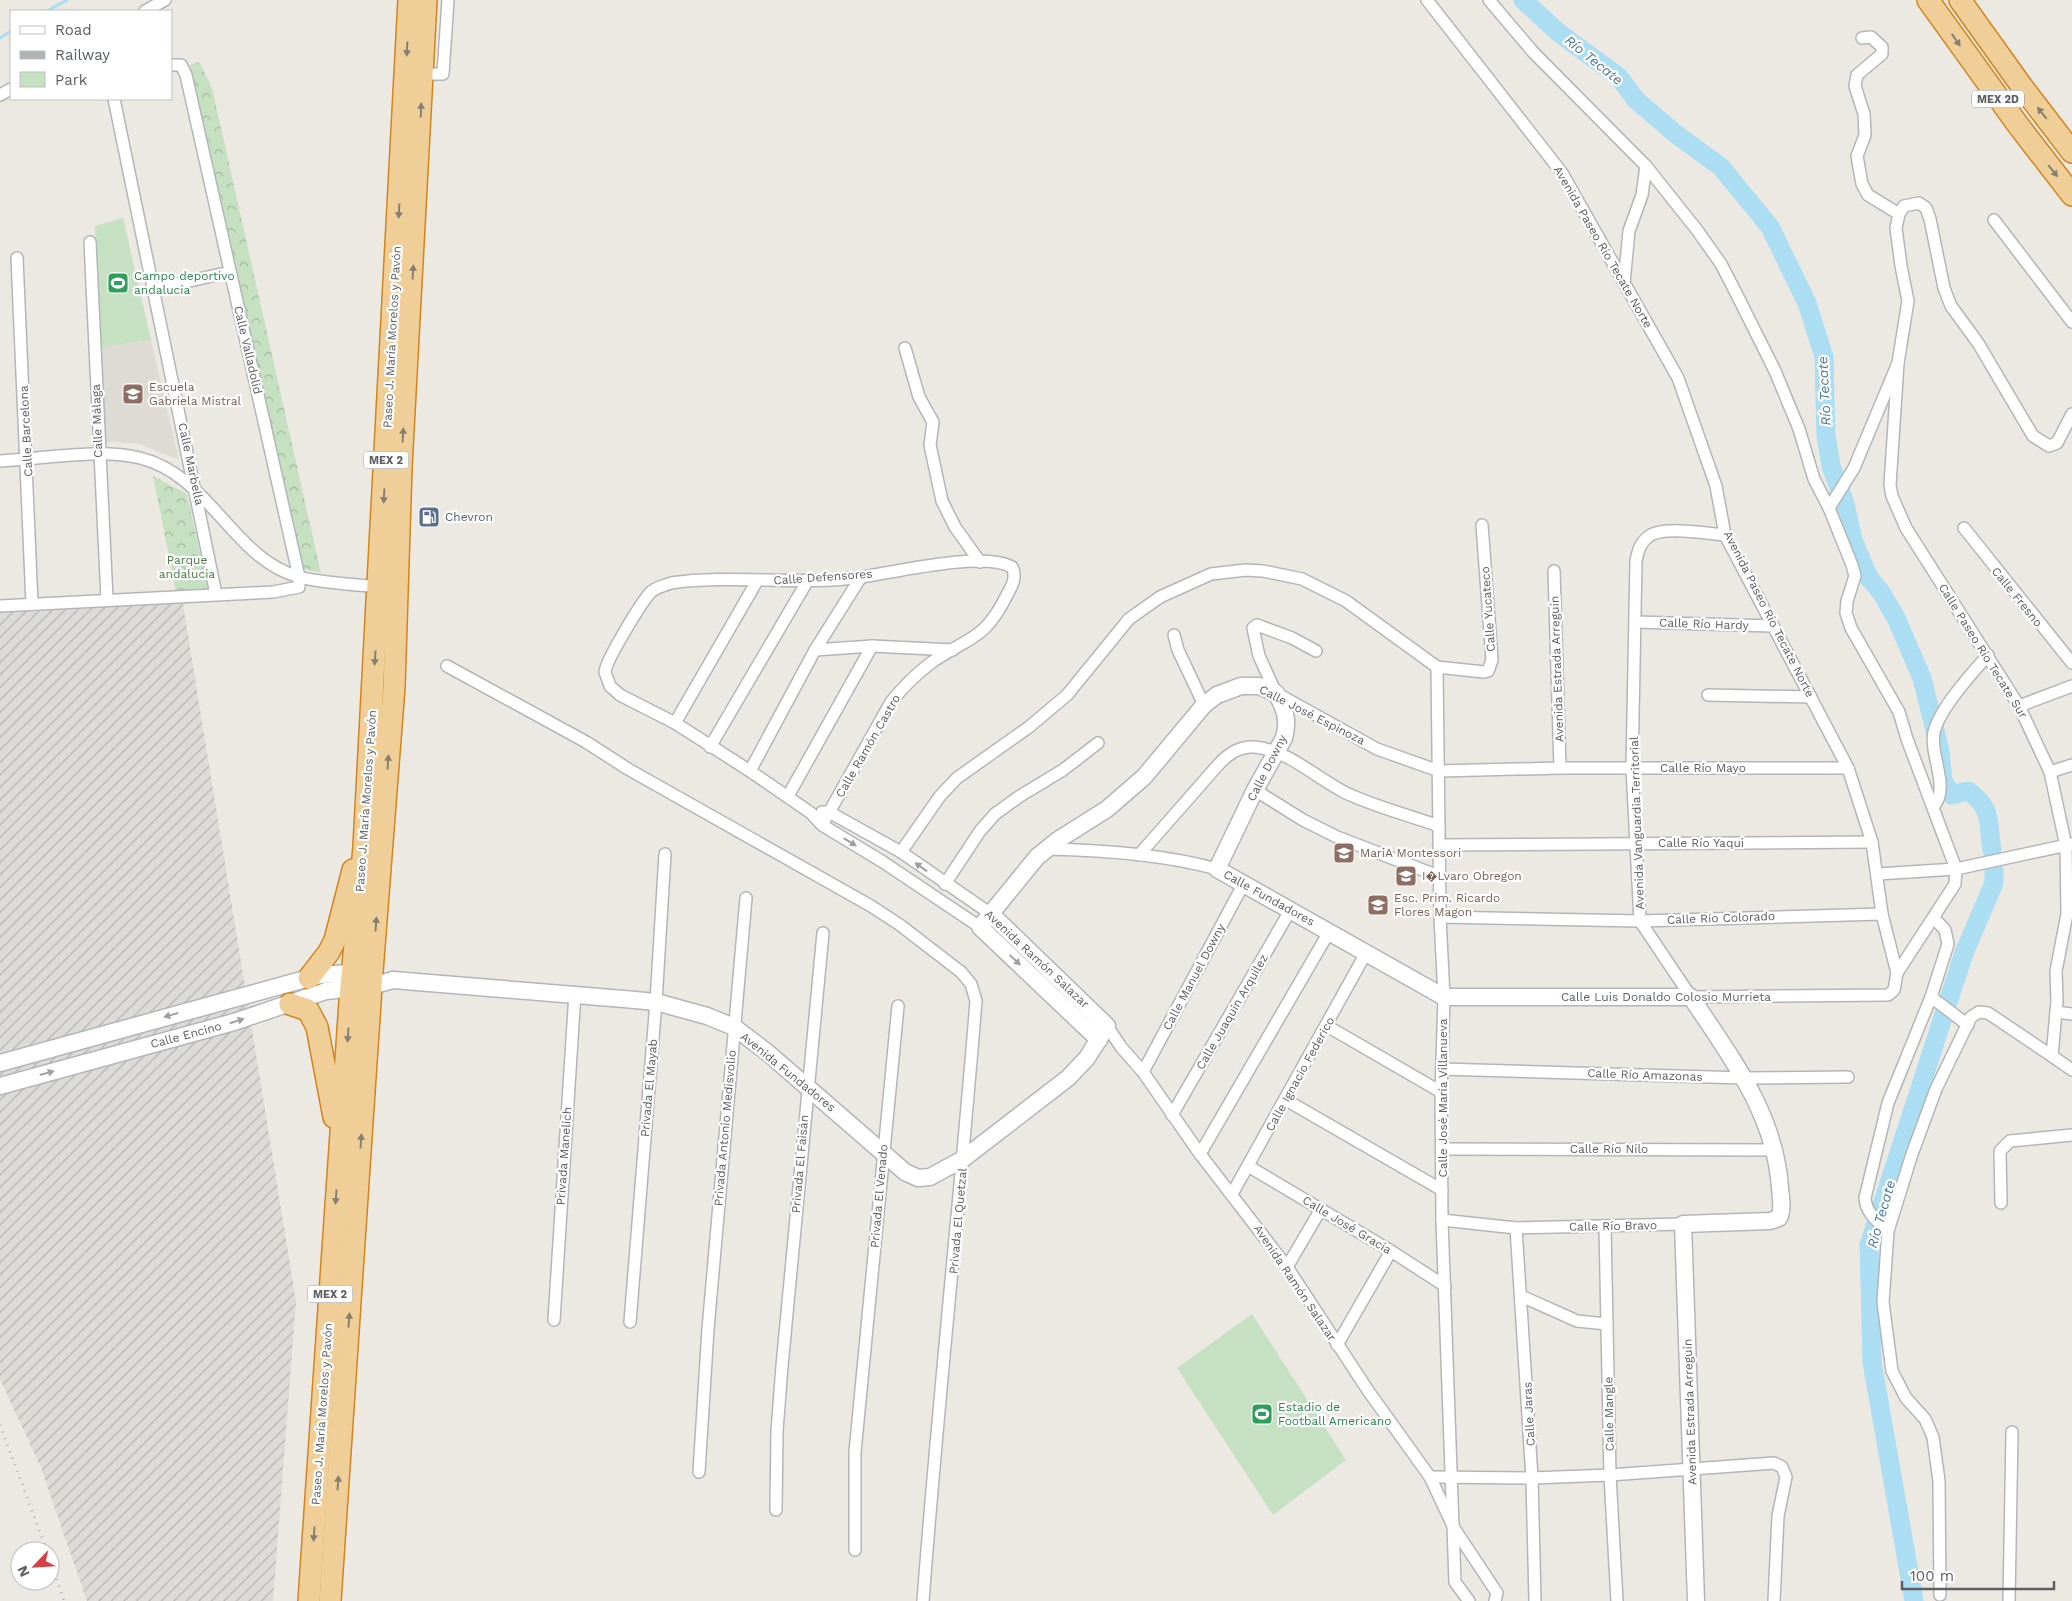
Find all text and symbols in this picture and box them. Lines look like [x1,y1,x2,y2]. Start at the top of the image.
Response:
legend [10,10,172,100]
text: Road [55,21,92,39]
water label: Río Tecate [1562,32,1626,88]
one-way arrow [1951,33,1961,47]
one-way arrow [403,41,411,57]
text: Railway [55,46,110,64]
text: Park [55,71,88,89]
road number: MEX 2D [1972,90,2024,108]
one-way arrow [417,102,425,118]
one-way arrow [2037,106,2047,120]
street label: Avenida Paseo Río Tecate Norte [1551,164,1655,331]
one-way arrow [2047,164,2058,177]
one-way arrow [394,203,402,219]
street label: Paseo J. María Morelos y Pavón [380,245,404,429]
one-way arrow [409,264,417,280]
place label: Campo deportivo andalucia [134,269,235,297]
sports icon: Campo deportivo andalucia [106,271,130,295]
street label: Calle Valladolid [231,305,265,395]
water label: Río Tecate [1814,356,1834,426]
place label: Escuela Gabriela Mistral [149,380,242,408]
school or university icon: Escuela Gabriela Mistral [121,382,145,406]
street label: Calle Málaga [89,384,105,458]
street label: Calle Barcelona [17,385,35,477]
street label: Calle Marbella [175,422,207,507]
one-way arrow [400,426,408,442]
road number: MEX 2 [364,452,408,468]
one-way arrow [380,488,388,504]
fuel station icon: Chevron [417,505,441,529]
place label: Chevron [445,510,493,524]
street label: Avenida Paseo Río Tecate Norte [1721,529,1817,700]
park label: Parque andalucia [159,553,215,581]
street label: Calle Fresno [1989,564,2045,630]
street label: Calle Yucateco [1478,566,1498,652]
street label: Calle Defensores [773,567,873,587]
street label: Calle Paseo Río Tecate Sur [1936,581,2030,721]
street label: Avenida Estrada Arreguín [1547,596,1567,742]
street label: Calle Río Hardy [1659,615,1750,633]
one-way arrow [370,650,378,666]
street label: Calle José Espinoza [1257,682,1367,748]
street label: Calle Ramón Castro [833,692,903,800]
street label: Paseo J. María Morelos y Pavón [353,709,379,893]
street label: Calle Downy [1244,732,1290,803]
street label: Avenida Vanguardia Territorial [1627,736,1647,910]
one-way arrow [385,753,393,769]
street label: Calle Río Mayo [1660,761,1746,775]
street label: Calle Río Yaqui [1658,836,1744,850]
one-way arrow [844,837,857,846]
school or university icon: MariA Montessori [1332,841,1356,865]
place label: MariA Montessori [1360,846,1461,860]
one-way arrow [915,862,928,872]
school or university icon: I�Lvaro Obregon [1394,864,1418,888]
street label: Calle Fundadores [1221,867,1317,929]
place label: I�Lvaro Obregon [1422,869,1522,883]
place label: Esc. Prim. Ricardo Flores Magon [1394,891,1500,919]
school or university icon: Esc. Prim. Ricardo Flores Magon [1366,893,1390,917]
street label: Avenida Ramón Salazar [982,907,1092,1011]
street label: Calle Río Colorado [1667,909,1775,927]
one-way arrow [372,916,380,932]
street label: Calle Manuel Downy [1160,921,1228,1033]
street label: Calle Juaquin Arquilez [1193,952,1271,1072]
one-way arrow [1009,954,1021,966]
street label: Calle Luis Donaldo Colosio Murrieta [1561,990,1771,1004]
one-way arrow [164,1011,179,1019]
street label: Calle Ignacio Federico [1263,1014,1337,1134]
one-way arrow [230,1016,245,1024]
street label: Calle José María Villanueva [1436,1018,1450,1178]
street label: Calle Encino [149,1019,223,1051]
one-way arrow [343,1028,351,1044]
street label: Avenida Fundadores [738,1029,838,1115]
street label: Privada El Mayab [638,1038,660,1138]
street label: Privada Antonio Medisvolio [711,1049,739,1207]
street label: Calle Río Amazonas [1587,1066,1703,1084]
one-way arrow [40,1068,55,1076]
street label: Privada Manelich [554,1106,574,1206]
street label: Privada El Faisán [789,1114,811,1214]
one-way arrow [357,1133,365,1149]
street label: Calle Río Nilo [1570,1142,1648,1156]
street label: Privada El Venado [867,1144,891,1248]
street label: Privada El Quetzal [946,1167,970,1275]
water label: Río Tecate [1864,1178,1898,1250]
one-way arrow [332,1190,340,1206]
street label: Calle José Gracia [1300,1193,1394,1257]
street label: Calle Río Bravo [1569,1218,1657,1234]
street label: Avenida Ramón Salazar [1251,1222,1339,1344]
road number: MEX 2 [308,1286,352,1302]
one-way arrow [345,1312,353,1328]
street label: Paseo J. María Morelos y Pavón [309,1322,335,1506]
street label: Avenida Estrada Arreguín [1680,1339,1700,1485]
street label: Calle Mangle [1601,1376,1617,1451]
street label: Calle Jaras [1520,1382,1538,1446]
place label: Estadio de Football Americano [1278,1400,1391,1428]
sports icon: Estadio de Football Americano [1250,1402,1274,1426]
one-way arrow [334,1474,342,1490]
one-way arrow [310,1526,318,1542]
north arrow [10,1541,60,1591]
scale bar [1902,1558,2054,1590]
text: N [14,1563,33,1580]
text: 100 m [1910,1567,1954,1585]

